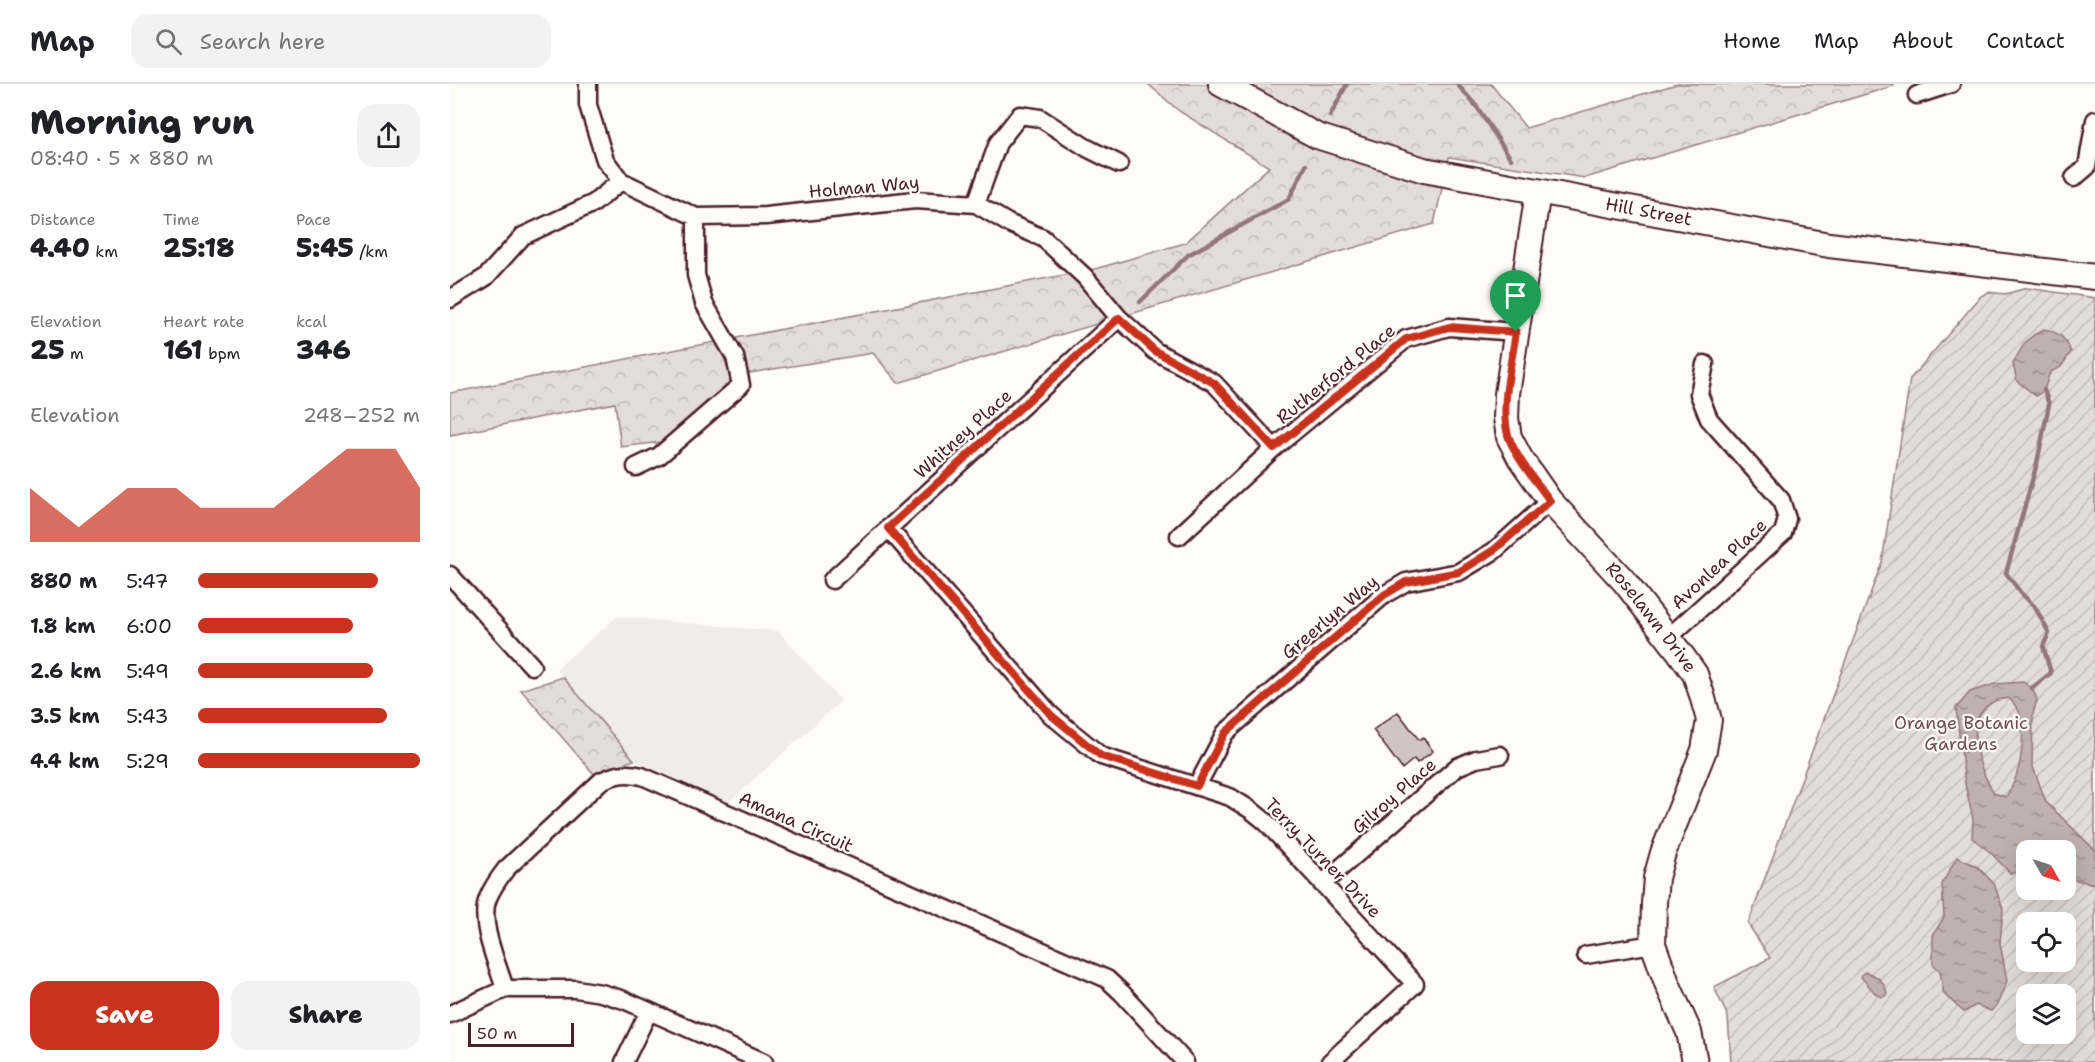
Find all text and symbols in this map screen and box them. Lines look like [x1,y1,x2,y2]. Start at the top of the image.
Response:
search box [131,14,551,68]
text: Map [30,22,95,60]
icon: search [152,25,185,58]
text: Search here [200,27,325,56]
text: Home [1723,27,1781,55]
text: Map [1814,27,1859,55]
text: About [1892,27,1953,55]
text: Contact [1986,27,2065,55]
text: Morning run [30,100,254,145]
button: share [357,104,420,167]
text: 08:40 · 5 × 880 m [30,145,213,171]
street label: Holman Way [808,170,920,204]
street label: Hill Street [1603,192,1694,231]
text: Distance [30,209,96,230]
text: Time [163,209,200,230]
text: Pace [296,209,331,230]
text: 4.40 [30,230,90,265]
text: 25:18 [163,230,235,265]
text: 5:45 [296,230,354,265]
text: km [90,241,118,262]
text: /km [354,241,388,262]
pin [1490,270,1541,332]
icon: arrive [1499,279,1532,312]
text: Elevation [30,311,102,332]
text: Heart rate [163,311,245,332]
text: kcal [296,311,327,332]
street label: Rutherford Place [1271,319,1401,429]
text: 25 [30,332,65,367]
text: 161 [163,332,203,367]
text: 346 [296,332,351,367]
text: m [65,343,84,364]
text: bpm [203,343,240,364]
street label: Whitney Place [909,384,1017,484]
text: Elevation [30,402,120,428]
text: 248–252 m [303,402,420,428]
street label: Avonlea Place [1666,513,1772,615]
street label: Roselawn Drive [1600,557,1702,677]
text: 880 m [30,568,97,594]
text: 5:47 [126,568,168,594]
street label: Greerlyn Way [1277,569,1383,665]
text: 1.8 km [30,613,96,639]
text: 6:00 [126,613,172,639]
text: 2.6 km [30,658,101,684]
text: 5:49 [126,658,169,684]
text: 3.5 km [30,703,100,729]
text: 5:43 [126,703,168,729]
park label: Orange Botanic Gardens [1894,711,2028,756]
text: 4.4 km [30,748,99,774]
text: 5:29 [126,748,169,774]
street label: Gilroy Place [1347,753,1441,839]
street label: Amana Circuit [735,786,857,858]
street label: Terry Turner Drive [1259,793,1387,923]
north arrow [2016,840,2076,900]
map controls [2016,840,2076,1044]
button: locate [2016,912,2076,972]
button: Save [30,981,219,1050]
button: Share [231,981,420,1050]
button: layers [2016,984,2076,1044]
scale bar [468,1020,574,1048]
text: 50 m [477,1023,517,1044]

